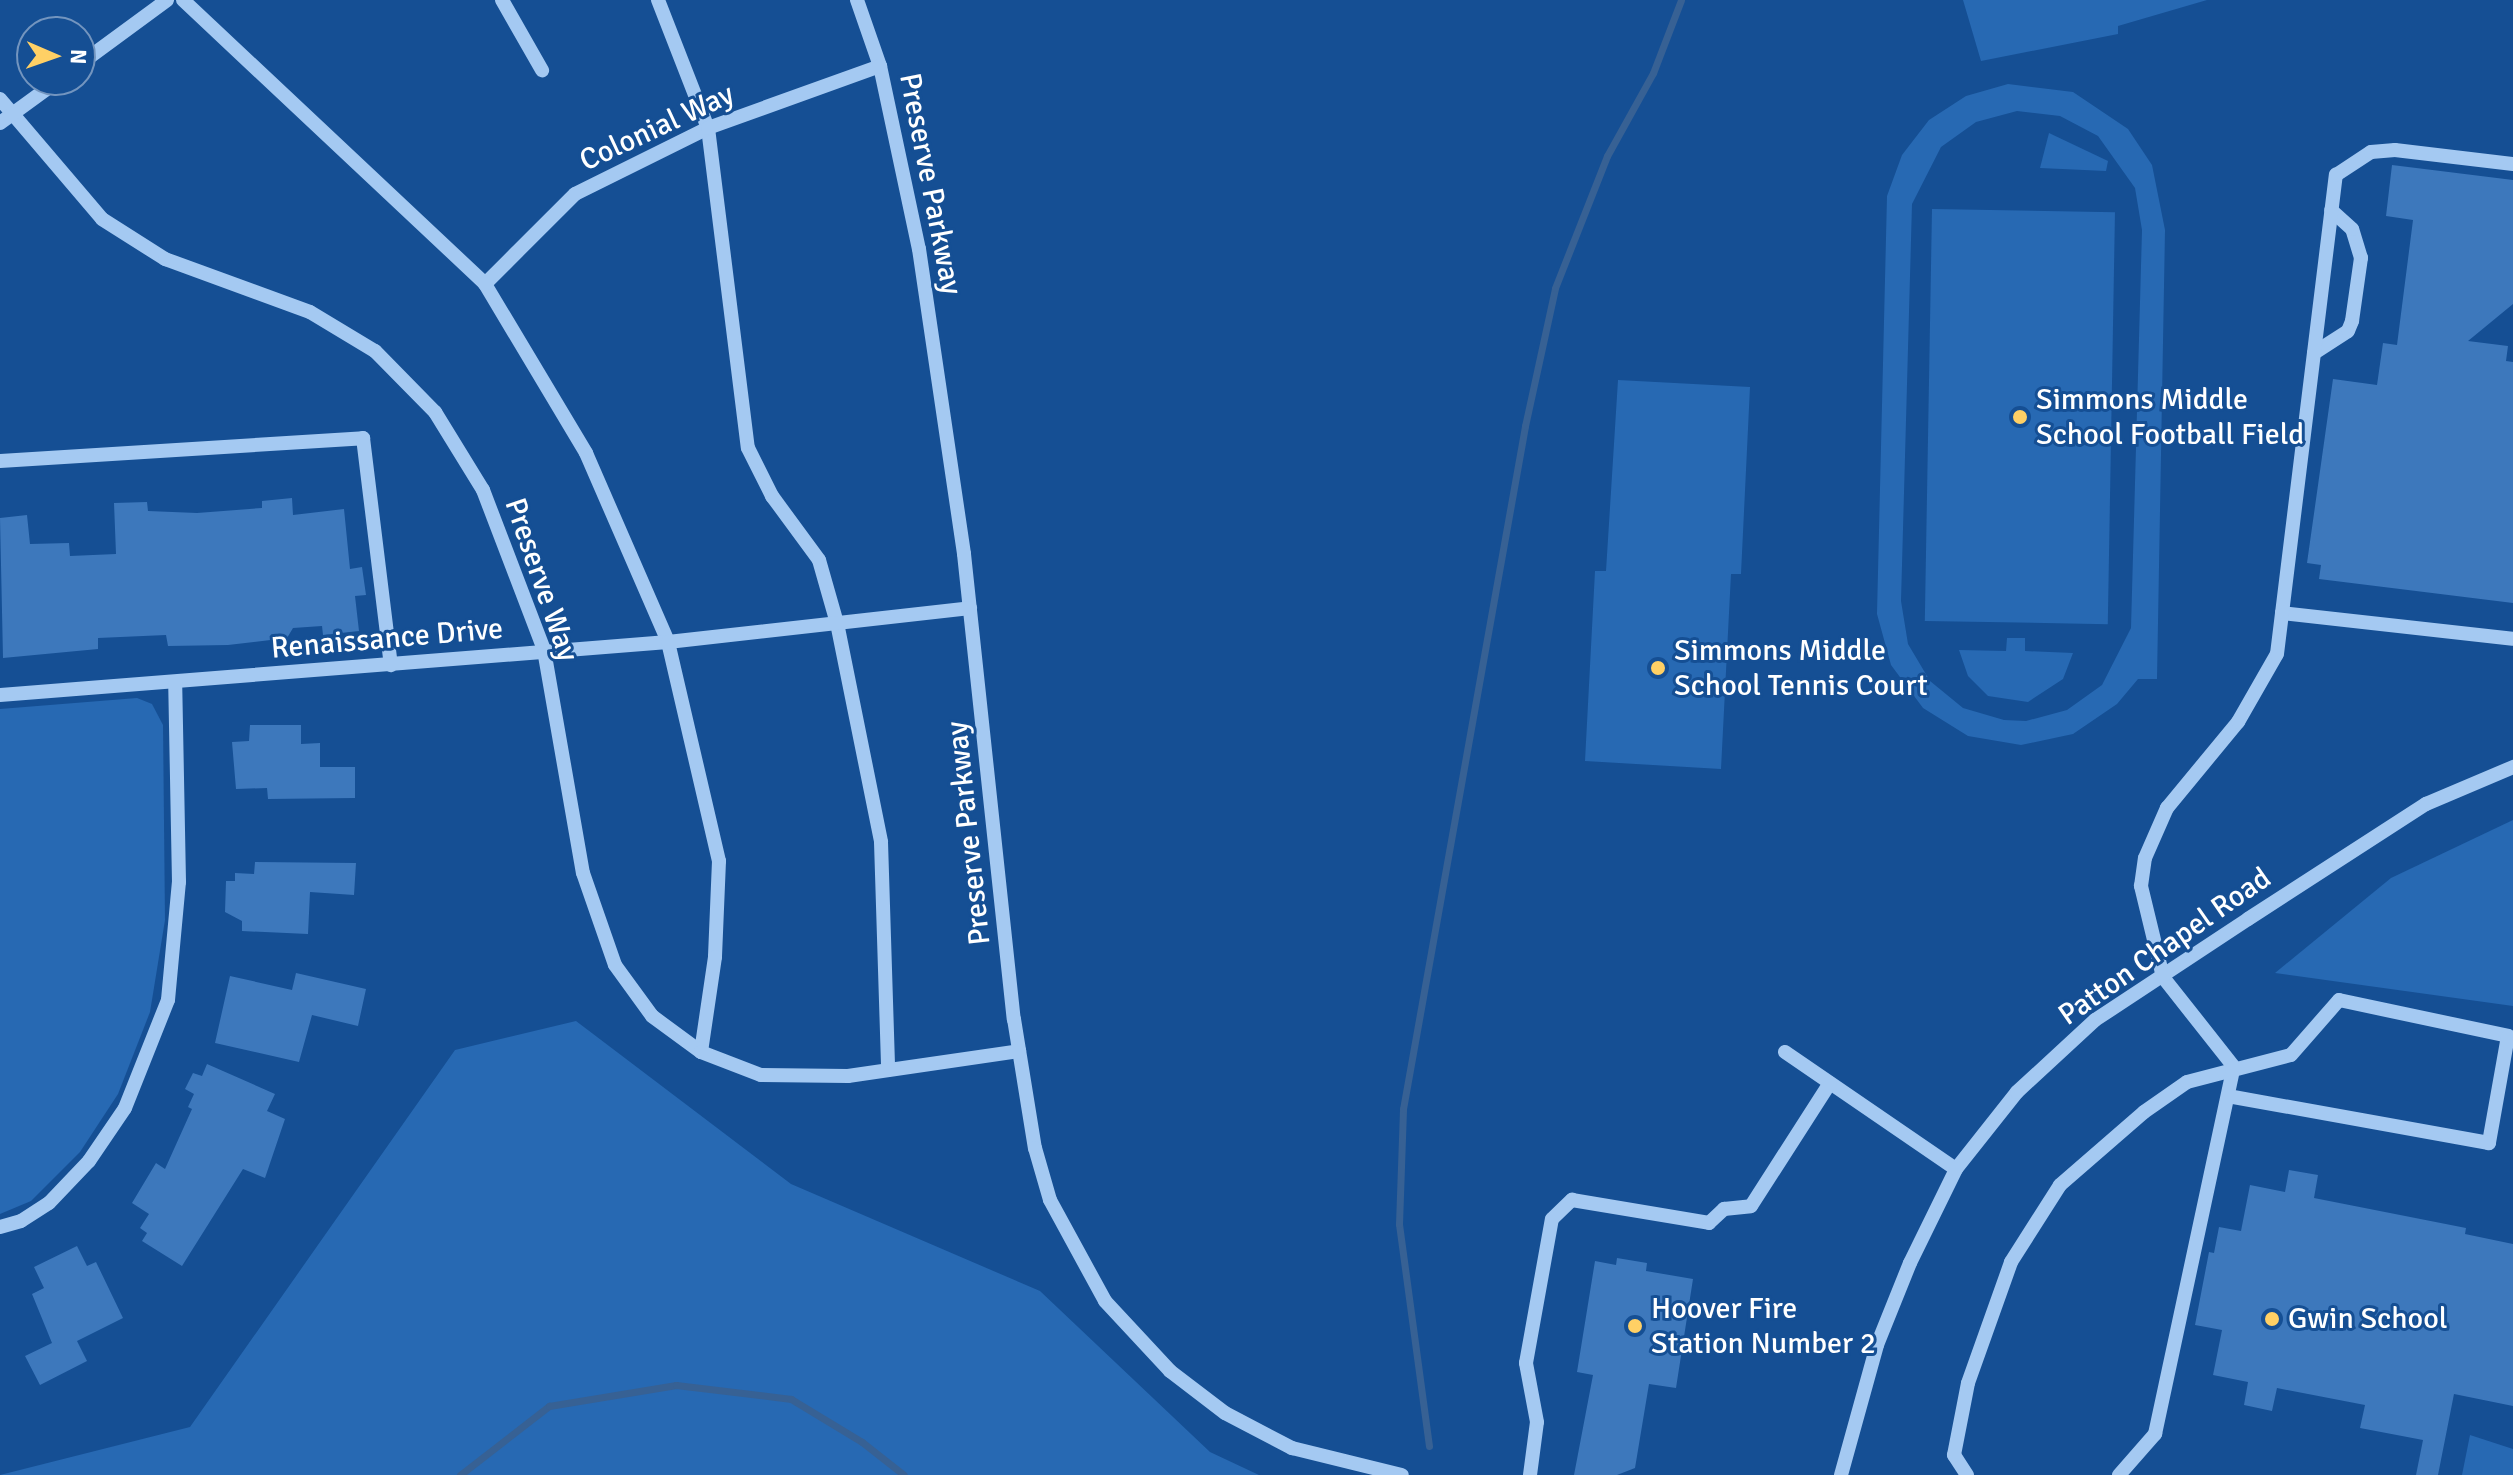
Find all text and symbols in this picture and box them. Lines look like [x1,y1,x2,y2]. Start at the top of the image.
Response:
north arrow [16,16,96,96]
text: N [65,49,92,65]
street label: Preserve Parkway [891,70,969,298]
street label: Colonial Way [574,77,740,179]
place label: Simmons Middle School Football Field [2036,382,2304,452]
marker: Simmons Middle School Football Field [2011,408,2029,426]
street label: Preserve Way [496,494,586,666]
street label: Renaissance Drive [269,611,505,667]
place label: Simmons Middle School Tennis Court [1674,633,1928,704]
marker: Simmons Middle School Tennis Court [1649,659,1667,677]
street label: Preserve Parkway [939,719,999,947]
street label: Patton Chapel Road [2052,860,2278,1034]
place label: Hoover Fire Station Number 2 [1651,1291,1876,1362]
place label: Gwin School [2288,1301,2448,1337]
marker: Gwin School [2263,1310,2281,1328]
marker: Hoover Fire Station Number 2 [1626,1317,1644,1335]

